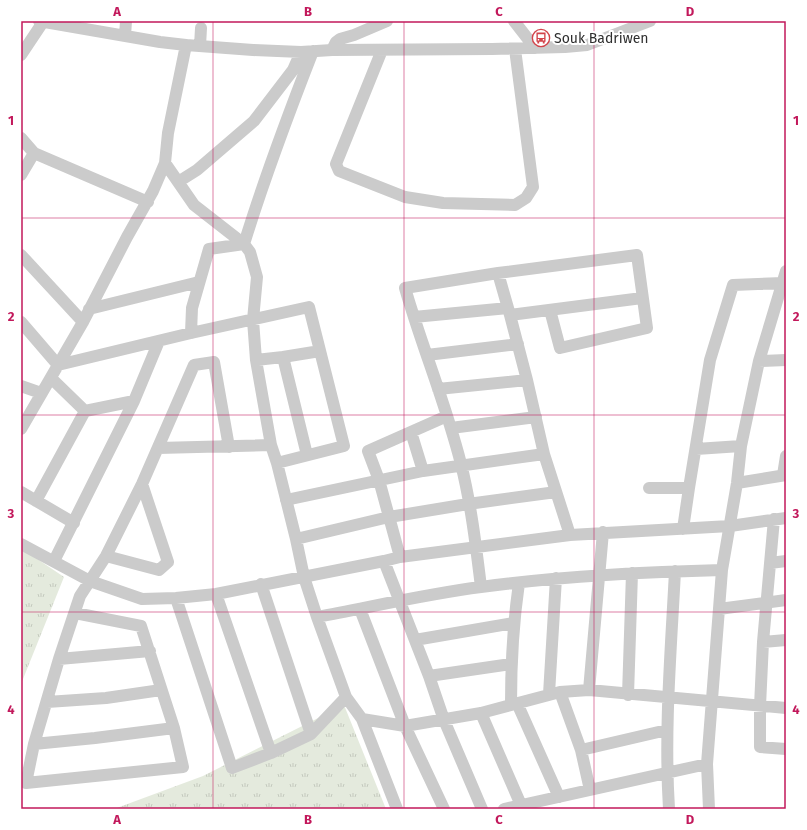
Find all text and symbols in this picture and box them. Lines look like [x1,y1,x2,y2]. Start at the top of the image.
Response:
text: A [112,4,121,19]
text: B [304,4,312,19]
text: C [495,4,503,19]
text: D [686,4,695,19]
bus stop icon: Souk Badriwen [531,28,551,48]
place label: Souk Badriwen [554,30,649,47]
text: 1 [8,113,14,128]
text: 1 [793,113,799,128]
text: 2 [8,309,15,324]
text: 2 [793,309,800,324]
text: 3 [7,506,15,521]
text: 3 [792,506,800,521]
text: 4 [7,702,15,717]
text: 4 [792,702,800,717]
text: A [112,812,121,827]
text: B [304,812,312,827]
text: C [495,812,503,827]
text: D [686,812,695,827]

